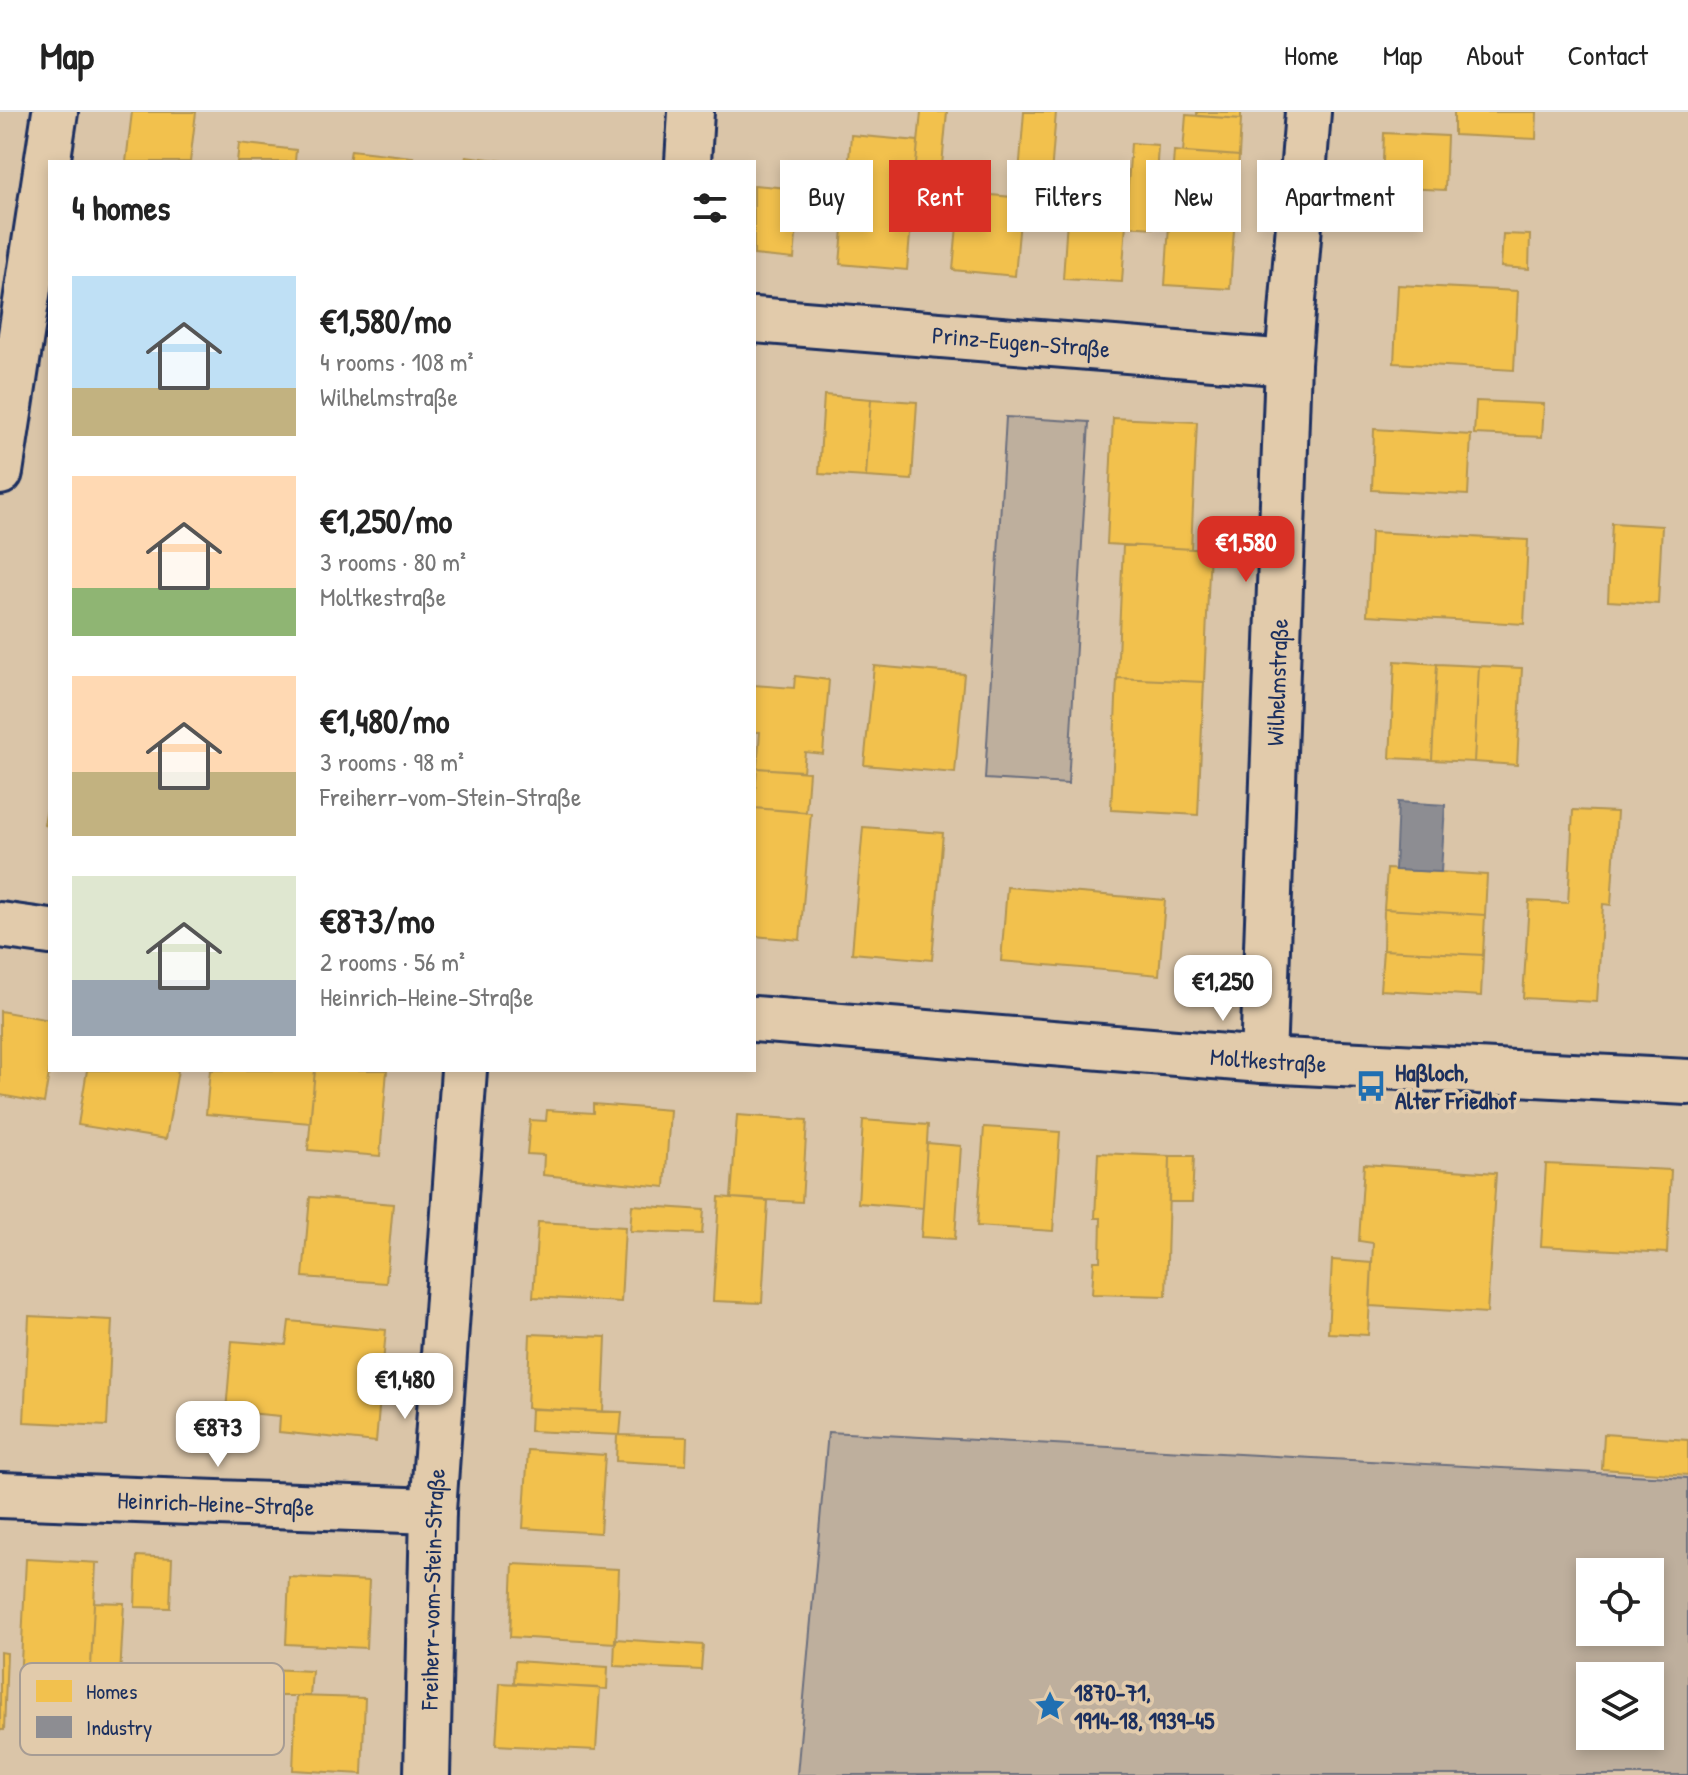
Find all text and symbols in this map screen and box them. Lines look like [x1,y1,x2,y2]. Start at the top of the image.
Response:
text: Map [40,29,94,81]
text: Home [1284,36,1339,74]
text: Map [1383,36,1422,74]
text: About [1466,36,1524,74]
text: Contact [1568,36,1648,74]
chip: Buy [780,160,873,232]
chip: Rent [889,160,991,232]
chip: Filters [1007,160,1130,232]
chip: New [1146,160,1241,232]
chip: Apartment [1257,160,1423,232]
text: 4 homes [72,185,170,231]
icon: filters [688,186,732,230]
text: €1,580/mo [320,298,451,344]
icon: home [136,308,232,404]
street label: Prinz-Eugen-Straße [931,318,1112,365]
text: 4 rooms · 108 m² [320,344,474,379]
text: Wilhelmstraße [320,379,458,414]
text: €1,250/mo [320,498,452,544]
icon: home [136,508,232,604]
pin: €1,580 [1181,516,1311,584]
text: €1,580 [1215,524,1277,559]
text: 3 rooms · 80 m² [320,544,466,579]
text: Moltkestraße [320,579,446,614]
street label: Wilhelmstraße [1258,618,1295,746]
text: €1,480/mo [320,698,449,744]
icon: home [136,708,232,804]
text: 3 rooms · 98 m² [320,744,464,779]
text: Freiherr-vom-Stein-Straße [320,779,581,814]
text: €873/mo [320,898,434,944]
icon: home [136,908,232,1004]
text: 2 rooms · 56 m² [320,944,465,979]
pin: €1,250 [1158,955,1288,1023]
text: €1,250 [1192,963,1254,998]
text: Heinrich-Heine-Straße [320,979,534,1014]
street label: Moltkestraße [1209,1040,1328,1079]
place label: Haßloch, Alter Friedhof [1395,1056,1517,1116]
bus stop icon: Haßloch, Alter Friedhof [1354,1069,1388,1103]
pin: €1,480 [340,1353,470,1421]
text: €1,480 [375,1361,435,1396]
pin: €873 [171,1401,265,1469]
text: €873 [194,1409,242,1444]
street label: Freiherr-vom-Stein-Straße [412,1467,452,1711]
street label: Heinrich-Heine-Straße [117,1483,315,1523]
map controls [1576,1558,1664,1750]
button: locate [1576,1558,1664,1646]
button: layers [1576,1662,1664,1750]
legend [20,1663,284,1755]
text: Homes [86,1676,137,1706]
place label: 1870-71, 1914-18, 1939-45 [1074,1676,1215,1736]
place icon: 1870-71, 1914-18, 1939-45 [1033,1689,1067,1723]
text: Industry [86,1712,152,1742]

